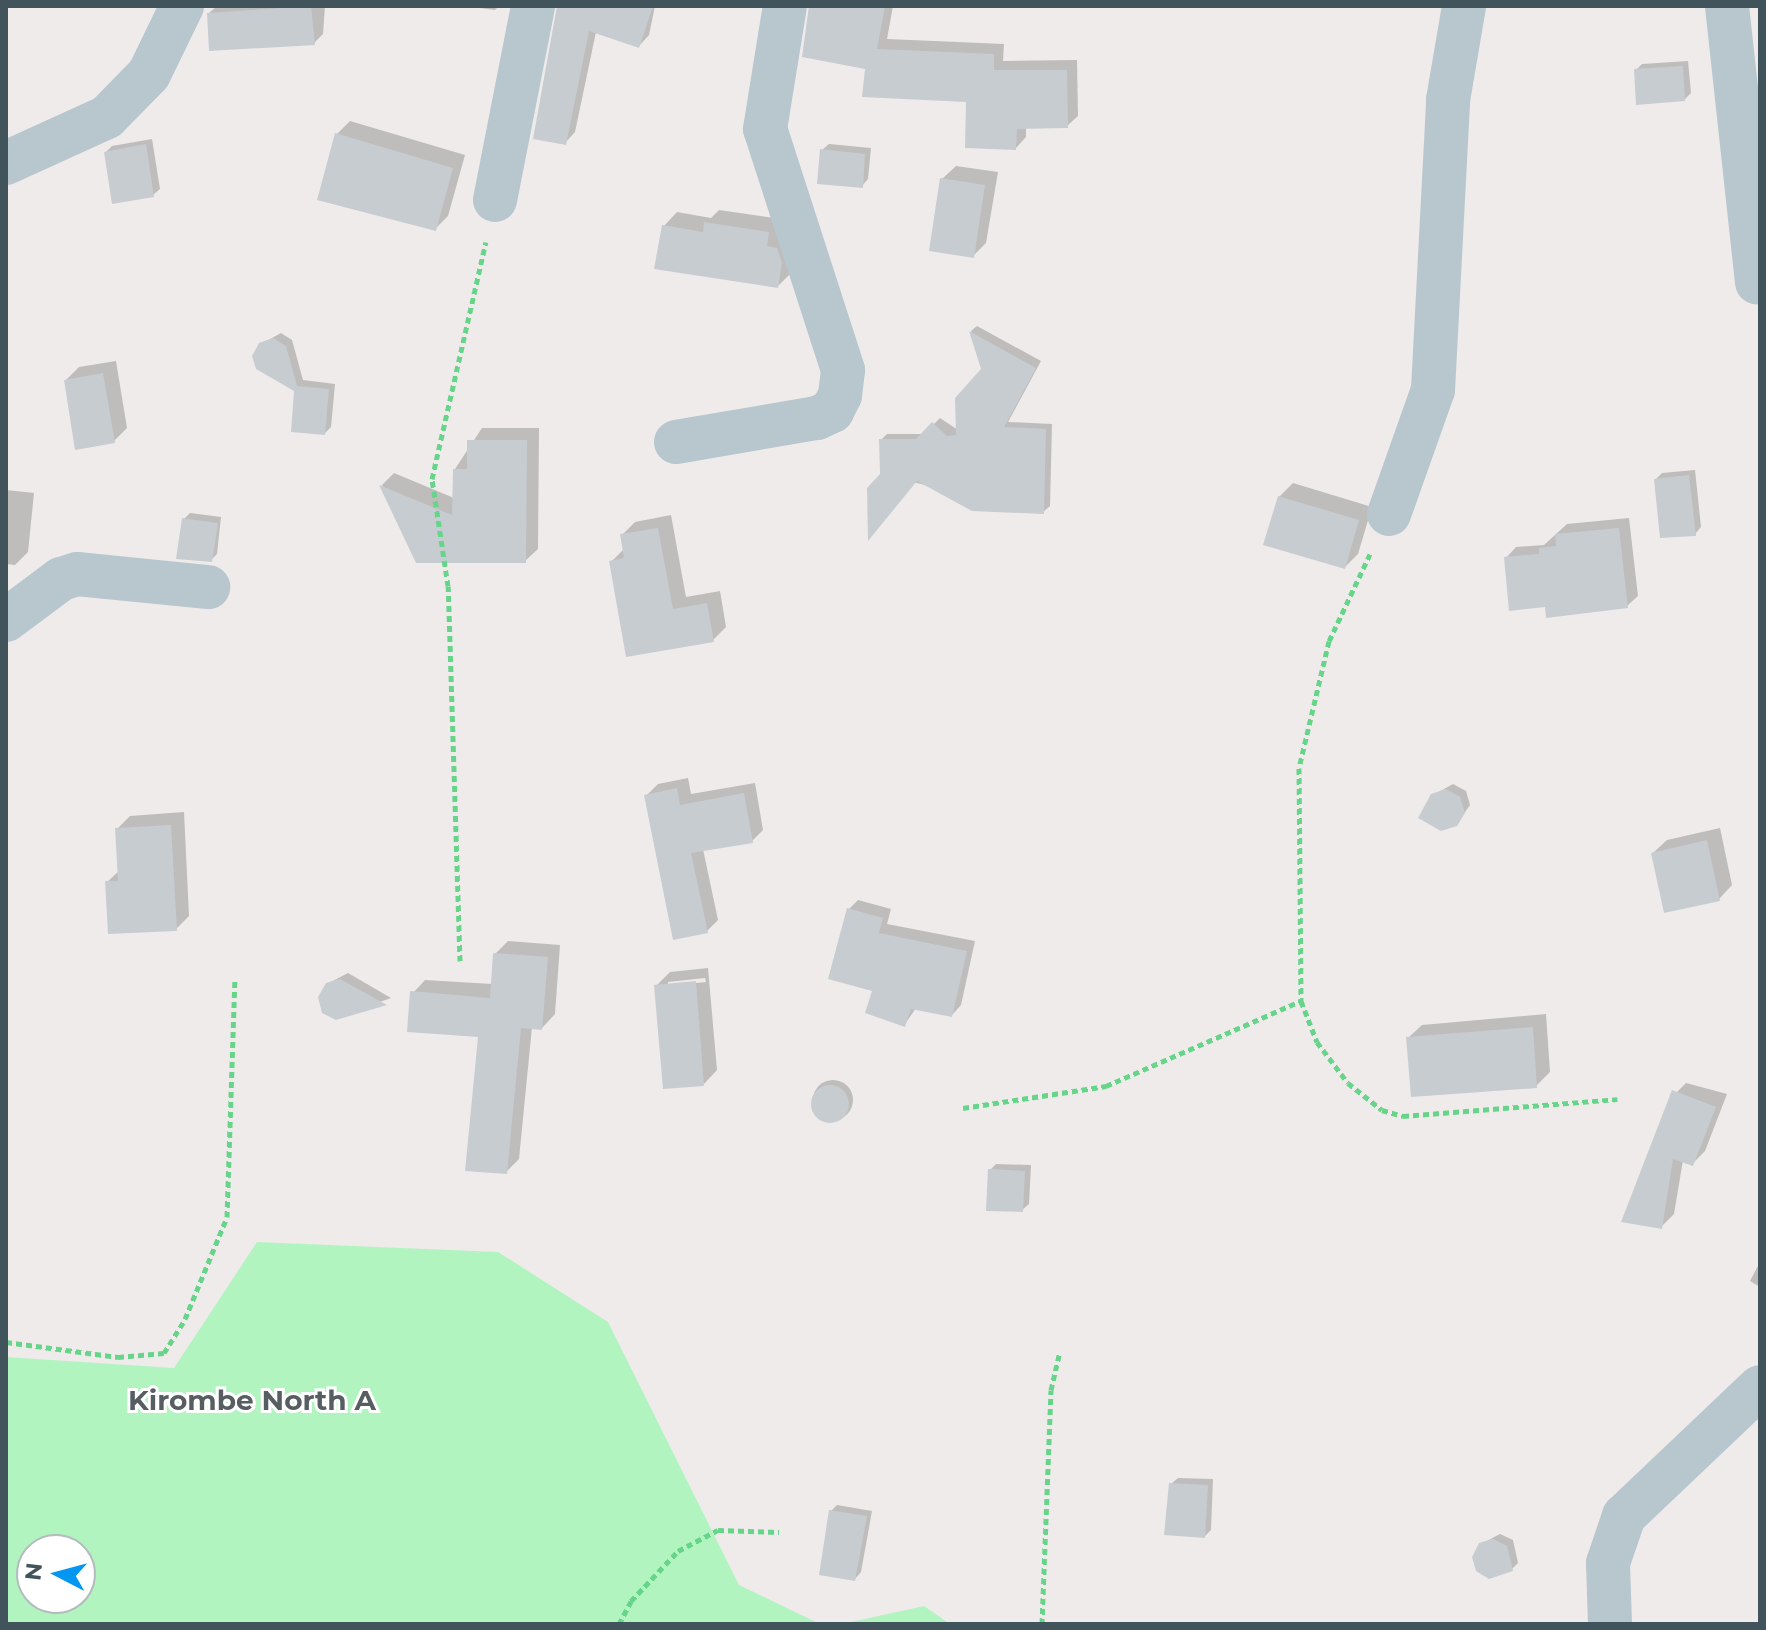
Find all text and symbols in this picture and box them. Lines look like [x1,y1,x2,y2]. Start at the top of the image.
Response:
district label: Kirombe North A [128,1383,376,1417]
north arrow [16,1534,96,1614]
text: N [19,1561,48,1582]

